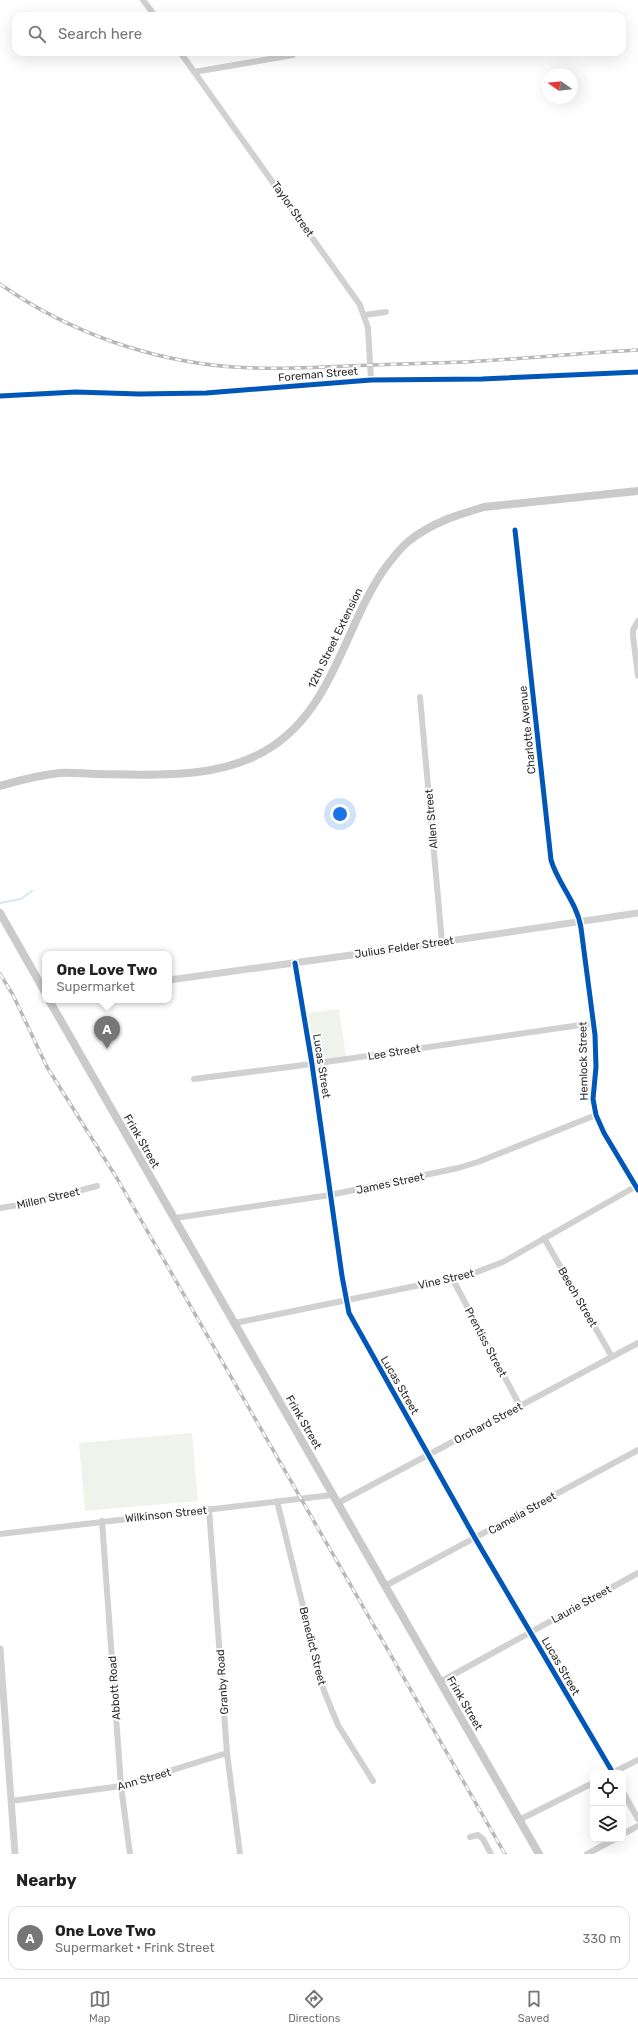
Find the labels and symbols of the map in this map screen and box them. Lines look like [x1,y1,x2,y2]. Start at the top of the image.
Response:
north arrow [542,68,578,104]
street label: Taylor Street [269,179,317,240]
street label: Foreman Street [278,364,359,384]
street label: 12th Street Extension [305,586,365,691]
street label: Charlotte Avenue [516,685,539,775]
street label: Allen Street [422,788,441,849]
your location [330,804,350,824]
street label: Julius Felder Street [354,934,455,961]
pin: A [94,1016,120,1049]
street label: Hemlock Street [576,1021,591,1101]
street label: Lucas Street [310,1033,333,1100]
street label: Lee Street [367,1042,422,1063]
street label: Frink Street [121,1112,163,1171]
street label: James Street [355,1170,426,1197]
street label: Millen Street [15,1185,81,1212]
street label: Beech Street [555,1265,600,1330]
street label: Vine Street [417,1267,476,1292]
street label: Prentiss Street [462,1305,510,1380]
street label: Lucas Street [378,1354,422,1417]
street label: Frink Street [283,1393,325,1452]
street label: Orchard Street [452,1400,525,1447]
street label: Camelia Street [486,1489,559,1537]
street label: Wilkinson Street [124,1504,208,1525]
street label: Laurie Street [549,1582,614,1626]
street label: Benedict Street [296,1606,329,1687]
street label: Lucas Street [539,1635,583,1698]
street label: Granby Road [214,1649,231,1715]
street label: Abbott Road [106,1656,123,1720]
street label: Frink Street [444,1674,486,1733]
street label: Ann Street [116,1765,173,1793]

